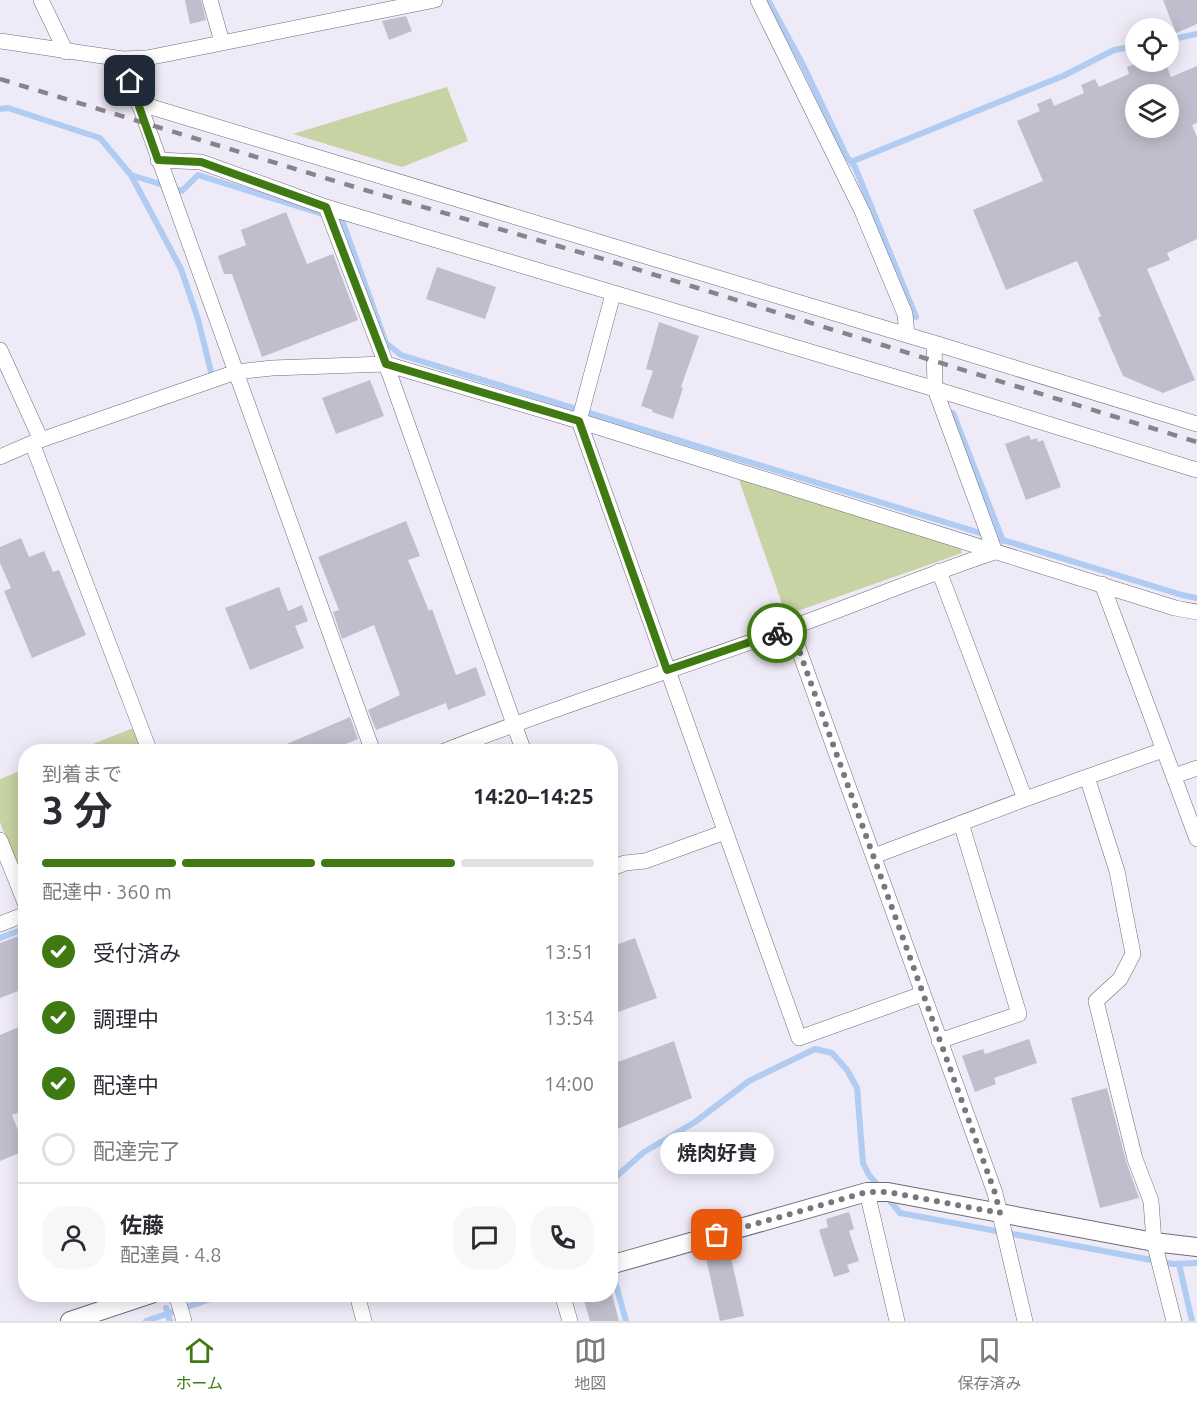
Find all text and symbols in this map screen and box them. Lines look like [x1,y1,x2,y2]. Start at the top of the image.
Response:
map controls [1125,18,1179,138]
button: locate [1125,18,1179,72]
pin [104,55,155,106]
icon: home [113,64,146,97]
button: layers [1125,84,1179,138]
courier [747,603,807,663]
icon: bike [761,617,794,650]
text: 到着まで [42,762,122,785]
text: 14:20–14:25 [473,783,594,808]
text: 3 分 [42,788,112,831]
text: 配達中 · 360 m [42,880,172,903]
icon: check [42,935,75,968]
text: 受付済み [93,940,181,965]
text: 13:51 [544,940,594,963]
icon: check [42,1001,75,1034]
text: 調理中 [93,1006,159,1031]
text: 13:54 [544,1006,594,1029]
icon: check [42,1067,75,1100]
text: 配達中 [93,1072,159,1097]
text: 14:00 [544,1072,594,1095]
callout: 焼肉好貴 [660,1133,774,1175]
text: 配達完了 [93,1138,181,1163]
text: 焼肉好貴 [677,1141,757,1164]
button: person [42,1206,105,1269]
button: chat [453,1206,516,1269]
button: phone [531,1206,594,1269]
pin [691,1209,742,1260]
text: 佐藤 [120,1212,164,1237]
icon: bag [700,1218,733,1251]
text: 配達員 · 4.8 [120,1243,222,1266]
tab: ホーム [175,1334,223,1394]
tab: 地図 [574,1334,607,1394]
tab: 保存済み [958,1334,1022,1394]

